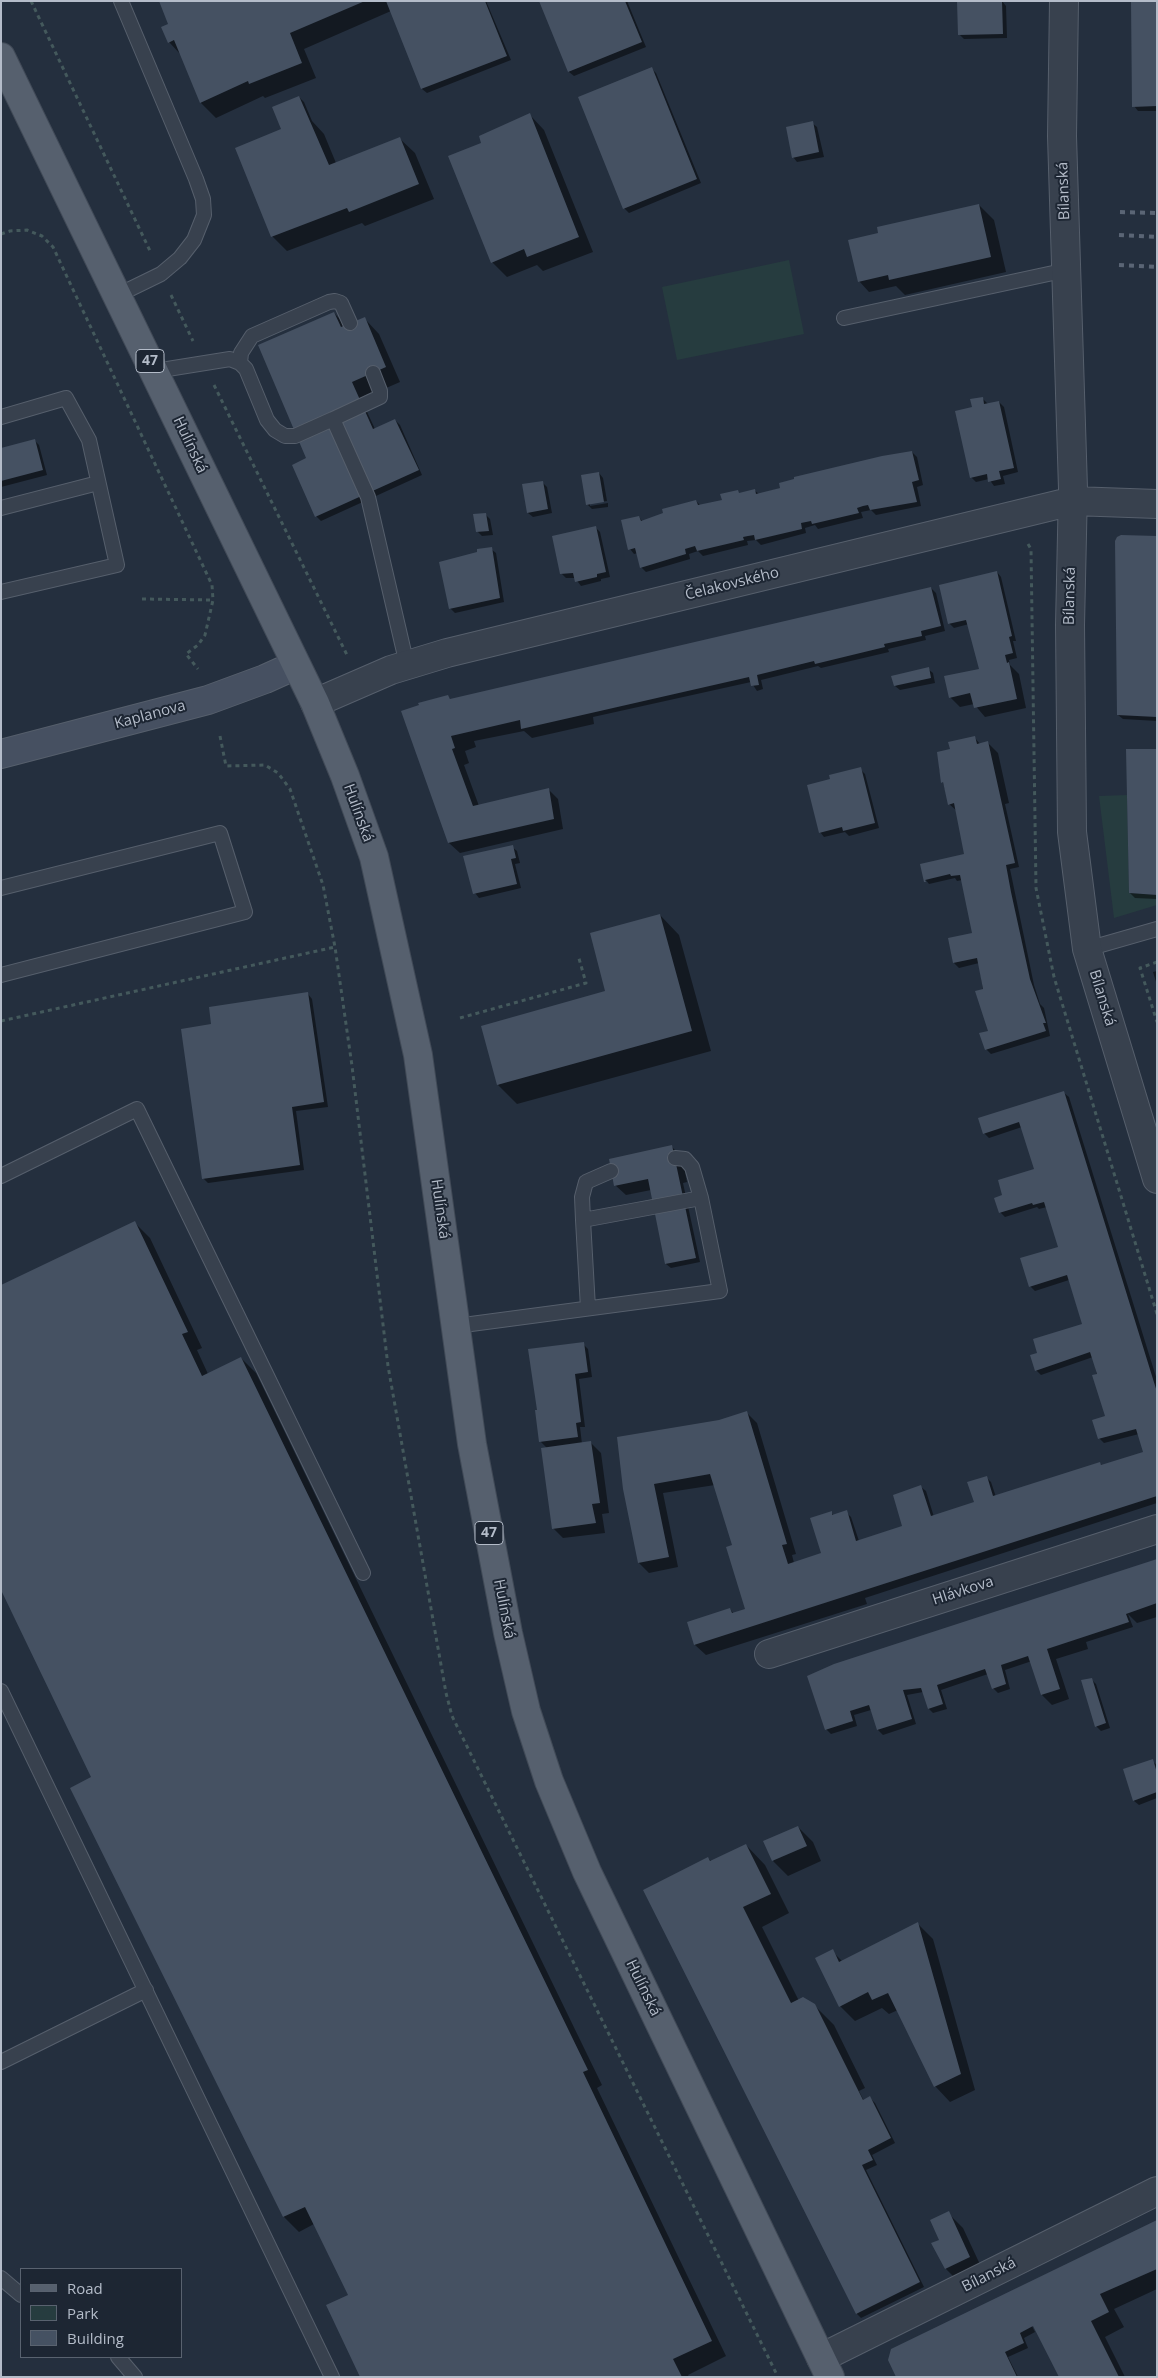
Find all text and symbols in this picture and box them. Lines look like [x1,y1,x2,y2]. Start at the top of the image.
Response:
street label: Bílanská [1054,162,1074,220]
road number: 47 [136,350,164,372]
street label: Hulínská [169,414,211,476]
street label: Čelakovského [683,564,781,604]
street label: Bílanská [1060,567,1080,625]
street label: Kaplanova [112,697,188,733]
street label: Hulínská [339,782,377,844]
street label: Bílanská [1085,968,1119,1028]
street label: Hulínská [427,1178,453,1240]
road number: 47 [475,1522,503,1545]
street label: Hlávkova [930,1573,996,1609]
street label: Hulínská [489,1578,519,1640]
street label: Hulínská [622,1957,664,2019]
street label: Bílanská [959,2254,1019,2296]
legend [20,2268,182,2358]
text: Road [67,2278,103,2298]
text: Park [67,2303,98,2323]
text: Building [67,2328,124,2348]

